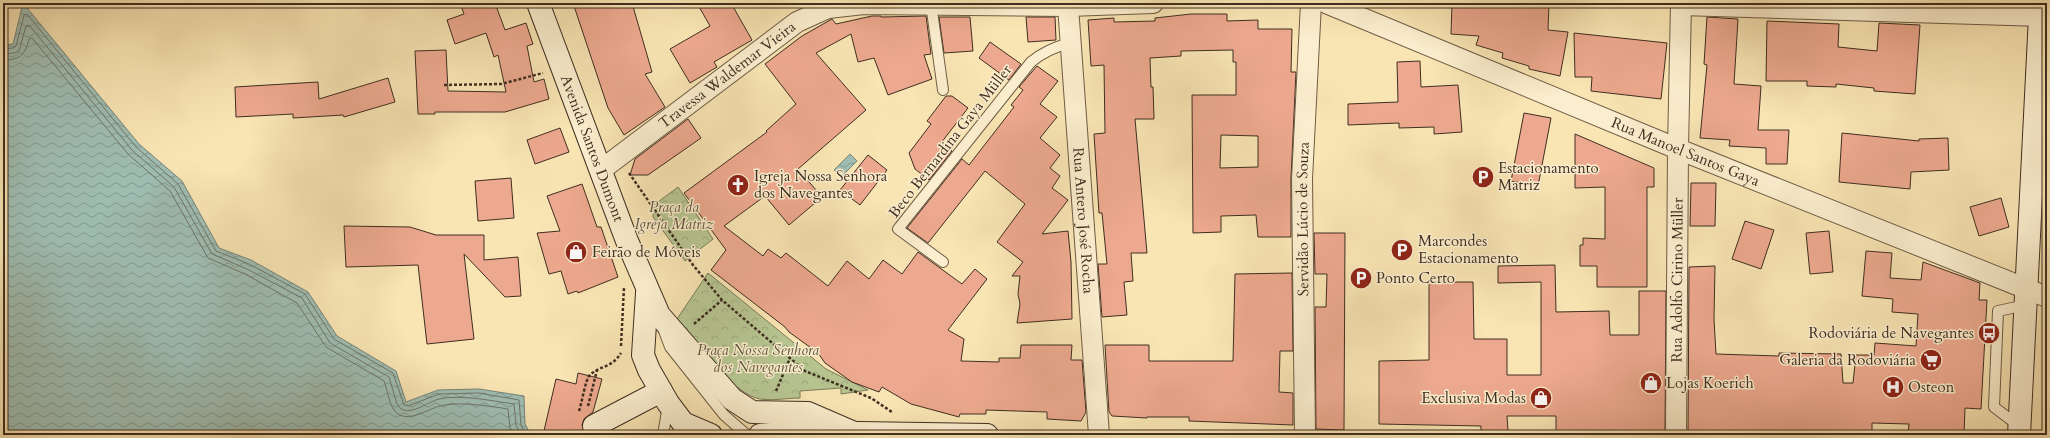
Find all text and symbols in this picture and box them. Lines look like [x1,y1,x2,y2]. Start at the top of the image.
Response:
street label: Travessa Waldemar Vieira [655,16,800,133]
street label: Beco Bernardina Gaya Müller [884,60,1016,222]
street label: Avenida Santos Dumont [556,72,629,225]
street label: Rua Manoel Santos Gaya [1608,112,1763,191]
street label: Servidão Lúcio de Souza [1292,141,1314,296]
street label: Rua Antero José Rocha [1068,147,1099,295]
place label: Estacionamento Matriz [1498,158,1599,195]
parking icon: Estacionamento Matriz [1470,164,1496,190]
place label: Igreja Nossa Senhora dos Navegantes [754,166,888,203]
church icon: Igreja Nossa Senhora dos Navegantes [725,172,751,198]
park label: Praça da Igreja Matriz [634,197,714,234]
street label: Rua Adolfo Cirino Müller [1667,197,1688,363]
place label: Marcondes Estacionamento [1418,231,1519,268]
parking icon: Marcondes Estacionamento [1389,237,1415,263]
shop icon: Feirão de Móveis [563,239,589,265]
place label: Feirão de Móveis [592,242,700,262]
parking icon: Ponto Certo [1348,265,1374,291]
place label: Ponto Certo [1376,268,1455,288]
bus stop icon: Rodoviária de Navegantes [1976,320,2002,346]
place label: Rodoviária de Navegantes [1808,323,1974,343]
park label: Praça Nossa Senhora dos Navegantes [697,340,819,377]
supermarket icon: Galeria da Rodoviária [1918,347,1944,373]
place label: Galeria da Rodoviária [1779,350,1917,370]
shop icon: Lojas Koerich [1638,370,1664,396]
place label: Lojas Koerich [1666,373,1755,393]
hospital icon: Osteon [1880,374,1906,400]
place label: Osteon [1908,377,1955,397]
shop icon: Exclusiva Modas [1528,385,1554,411]
place label: Exclusiva Modas [1421,388,1526,408]

